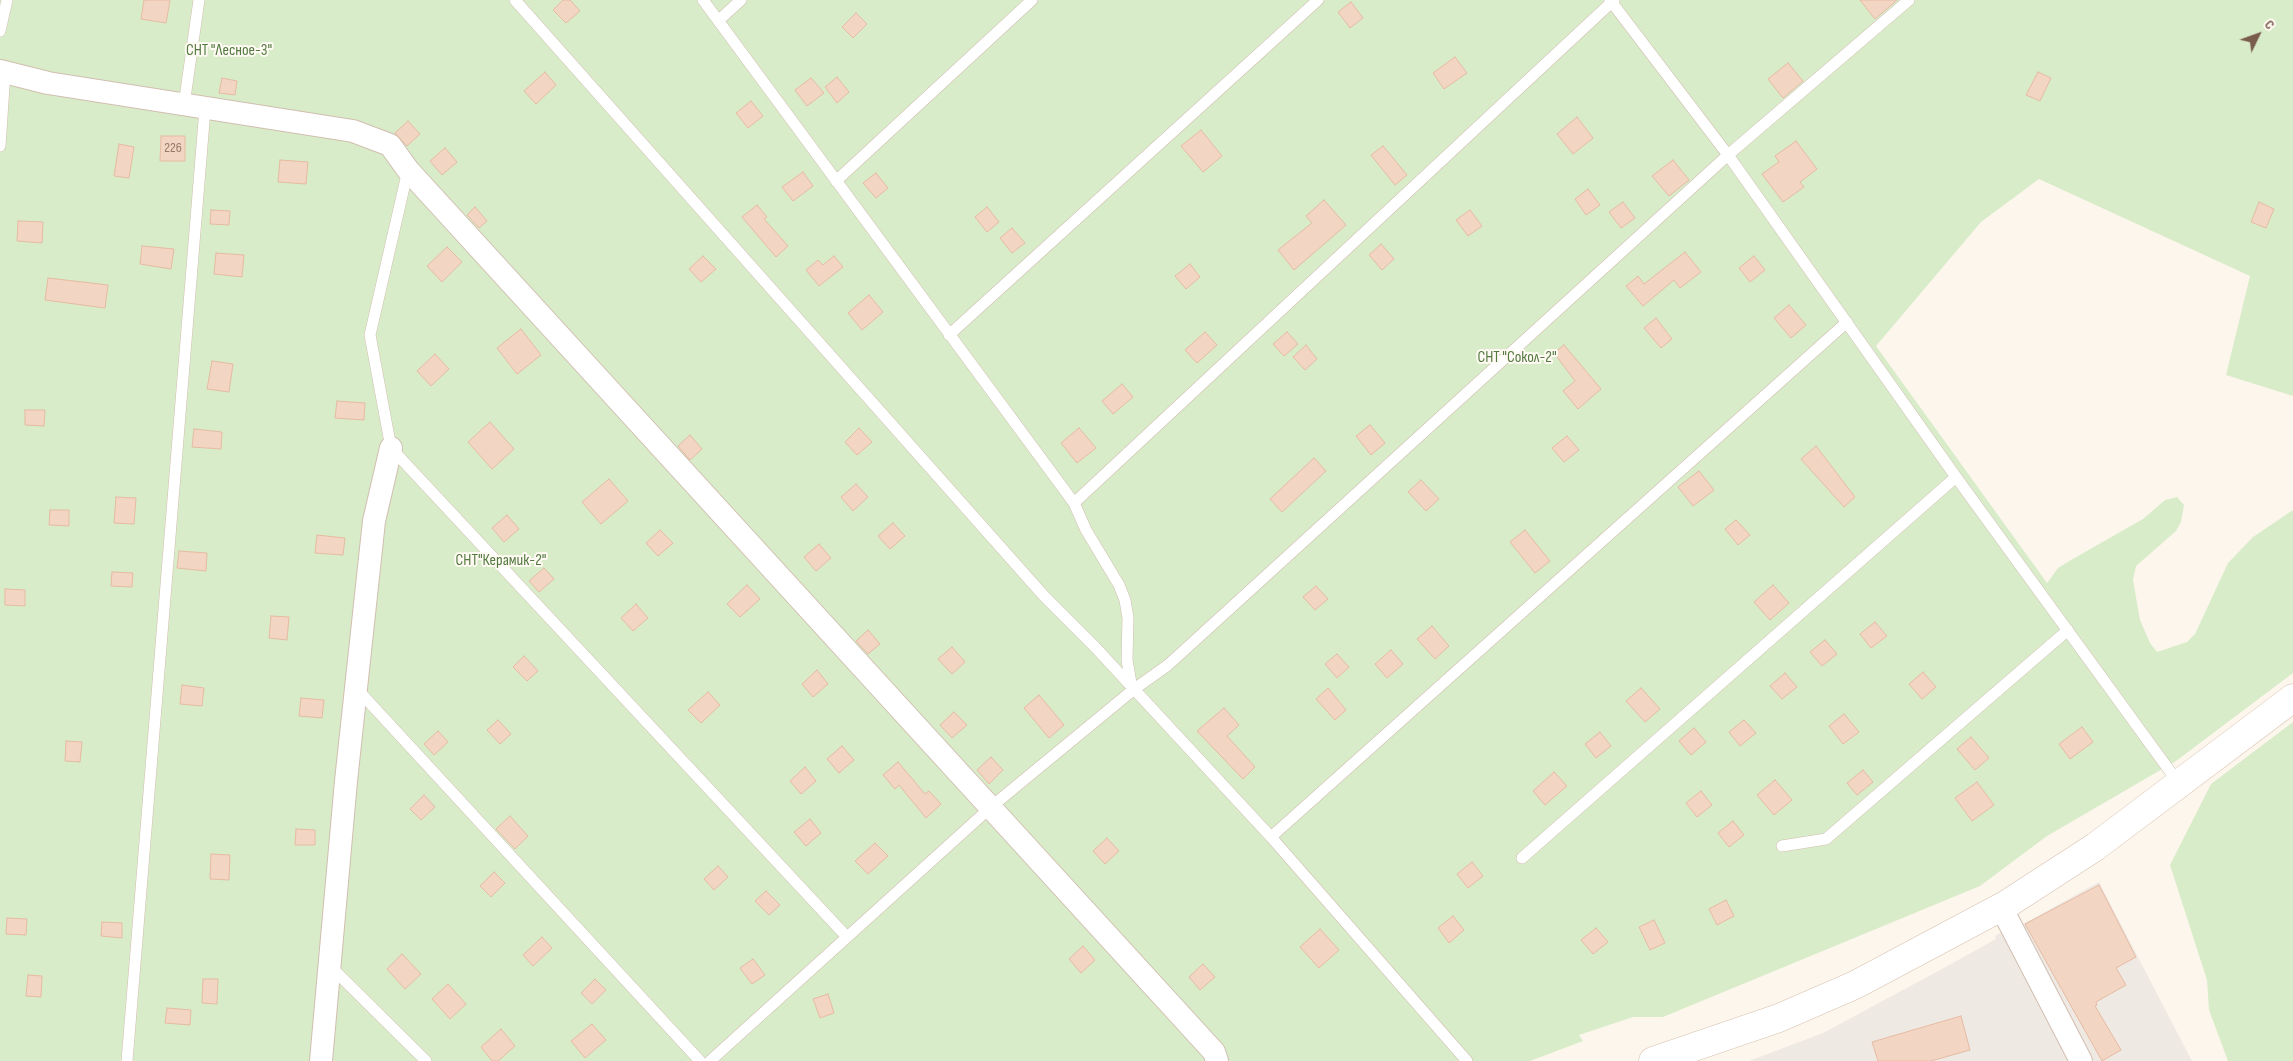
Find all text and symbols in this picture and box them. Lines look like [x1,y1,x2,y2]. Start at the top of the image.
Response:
north arrow [2233,10,2283,60]
text: С [2261,16,2278,33]
park label: СНТ "Лесное-3" [186,41,272,61]
house number: 226 [164,140,182,156]
park label: СНТ "Сокол-2" [1477,348,1557,368]
park label: СНТ"Керамик-2" [455,551,547,571]

